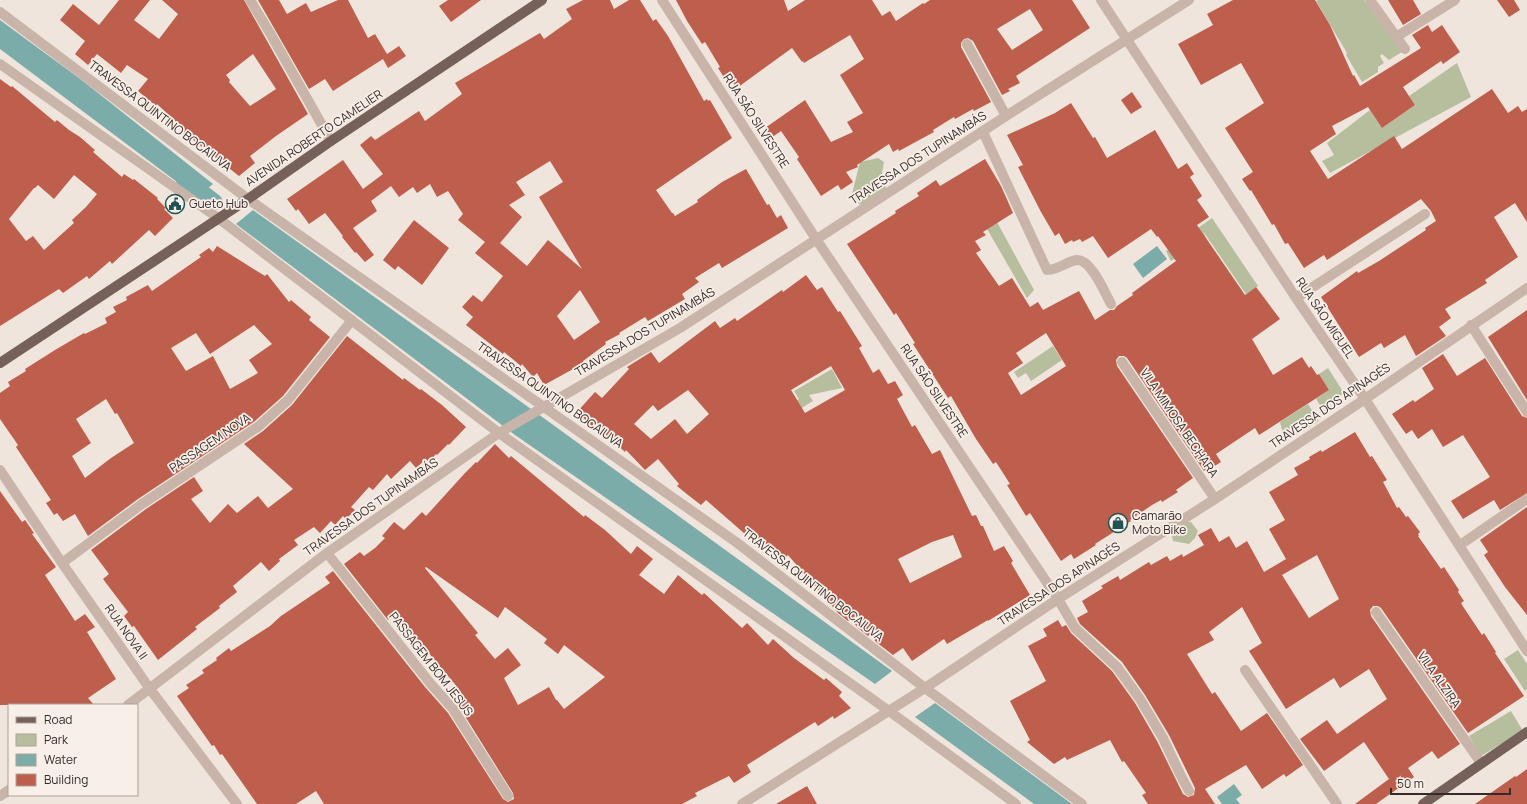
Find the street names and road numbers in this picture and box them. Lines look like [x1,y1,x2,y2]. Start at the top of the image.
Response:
street label: TRAVESSA QUINTINO BOCAIUVA [85,56,236,175]
street label: RUA SÃO SILVESTRE [719,70,793,171]
street label: AVENIDA ROBERTO CAMELIER [242,85,386,190]
street label: TRAVESSA DOS TUPINAMBÁS [846,107,990,208]
street label: RUA SÃO MIGUEL [1292,274,1359,362]
street label: TRAVESSA DOS TUPINAMBÁS [572,283,718,380]
street label: TRAVESSA QUINTINO BOCAIUVA [474,337,627,452]
street label: RUA SÃO SILVESTRE [897,341,972,441]
street label: TRAVESSA DOS APINAGÉS [1266,359,1393,452]
street label: VILA MIMOSA BECHARA [1136,365,1223,481]
street label: PASSAGEM NOVA [166,409,254,476]
street label: TRAVESSA DOS TUPINAMBÁS [300,454,441,560]
street label: TRAVESSA QUINTINO BOCAIUVA [739,524,888,645]
street label: TRAVESSA DOS APINAGÉS [994,538,1123,629]
street label: RUA NOVA II [101,601,152,663]
street label: PASSAGEM BOM JESUS [385,608,477,719]
street label: VILA ALZIRA [1414,648,1465,712]

